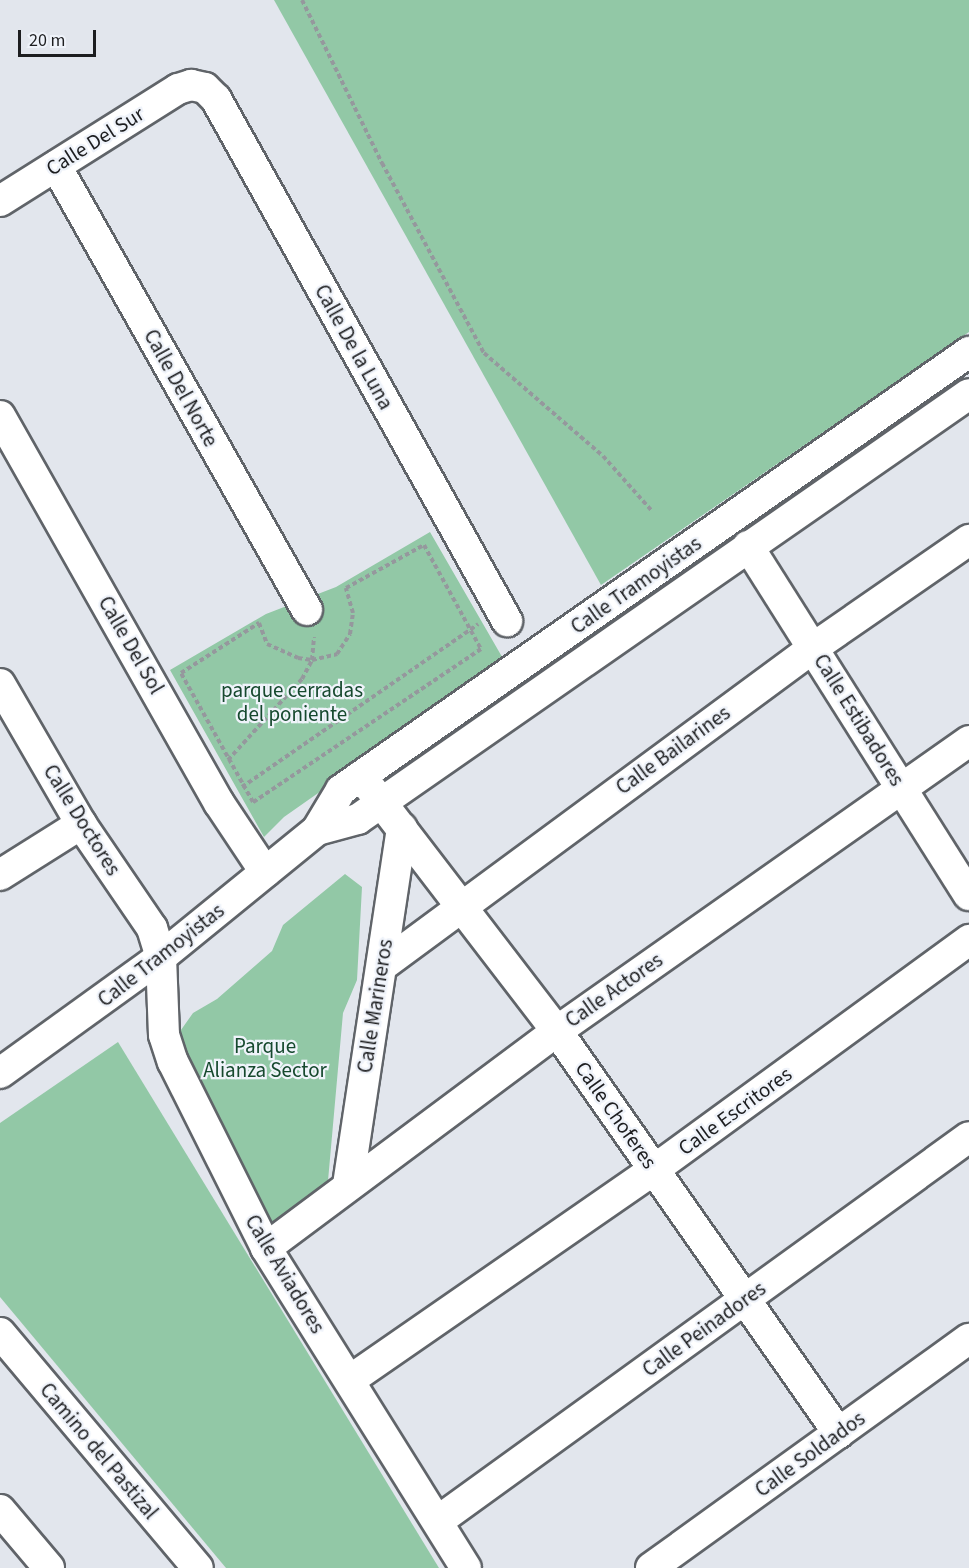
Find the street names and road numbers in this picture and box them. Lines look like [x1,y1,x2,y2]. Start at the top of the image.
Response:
street label: Calle Del Sur [41,101,149,181]
street label: Calle De la Luna [309,280,399,414]
street label: Calle Del Norte [138,325,224,451]
street label: Calle Tramoyistas [566,531,706,639]
street label: Calle Del Sol [93,592,169,698]
street label: Calle Estibadores [808,649,910,791]
street label: Calle Bailarines [611,700,735,800]
street label: Calle Doctores [38,760,126,880]
street label: Calle Tramoyistas [93,898,229,1012]
street label: Calle Marineros [352,937,398,1075]
street label: Calle Actores [560,947,668,1033]
street label: Calle Choferes [570,1056,662,1174]
street label: Calle Escritores [673,1061,797,1161]
street label: Calle Aviadores [240,1210,330,1338]
street label: Calle Peinadores [637,1276,771,1382]
street label: Camino del Pastizal [35,1378,163,1524]
street label: Calle Soldados [750,1406,870,1502]

